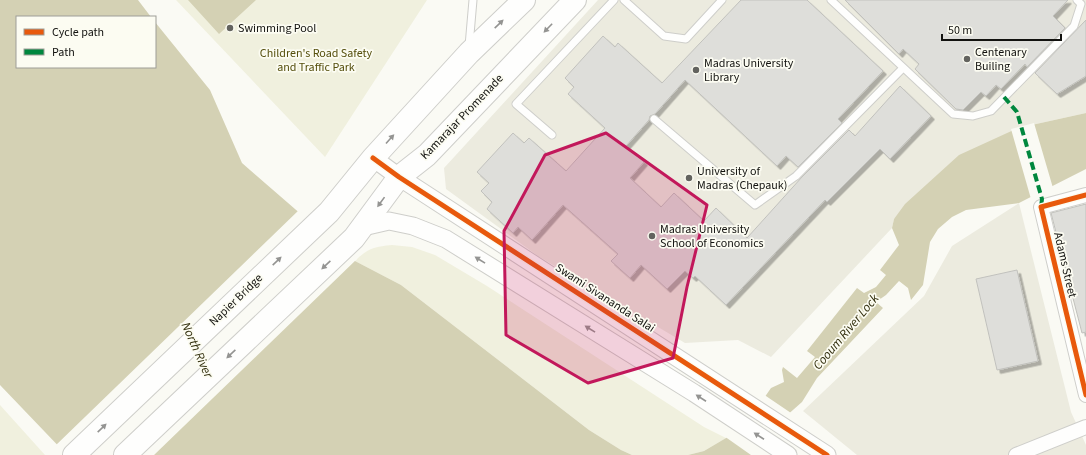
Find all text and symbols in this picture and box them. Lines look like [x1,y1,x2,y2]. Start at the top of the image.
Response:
legend [16,16,156,68]
scale bar [942,16,1061,42]
place label: Swimming Pool [238,20,316,37]
one-way arrow [494,20,503,29]
text: 50 m [948,22,972,39]
marker: Swimming Pool [225,23,235,33]
one-way arrow [544,23,553,33]
text: Cycle path [52,24,104,41]
text: Path [52,44,75,61]
place label: Centenary Builing [975,44,1027,75]
park label: Children's Road Safety and Traffic Park [260,45,373,76]
marker: Centenary Builing [962,54,972,64]
place label: Madras University Library [704,55,794,86]
marker: Madras University Library [691,65,701,75]
street label: Kamarajar Promenade [417,70,507,164]
one-way arrow [385,134,395,144]
place label: University of Madras (Chepauk) [697,163,787,194]
marker: University of Madras (Chepauk) [684,173,694,183]
one-way arrow [377,197,385,207]
place label: Madras University School of Economics [660,221,764,252]
marker: Madras University School of Economics [647,231,657,241]
street label: Adams Street [1049,231,1081,299]
one-way arrow [272,256,282,266]
one-way arrow [474,257,486,264]
street label: Swami Sivananda Salai [552,259,658,337]
one-way arrow [321,260,331,269]
street label: Napier Bridge [205,270,267,330]
water label: Cooum River Lock [809,290,884,374]
water label: North River [177,319,218,381]
one-way arrow [584,326,596,333]
one-way arrow [226,349,236,359]
one-way arrow [696,394,706,402]
one-way arrow [97,423,107,433]
one-way arrow [754,432,765,440]

